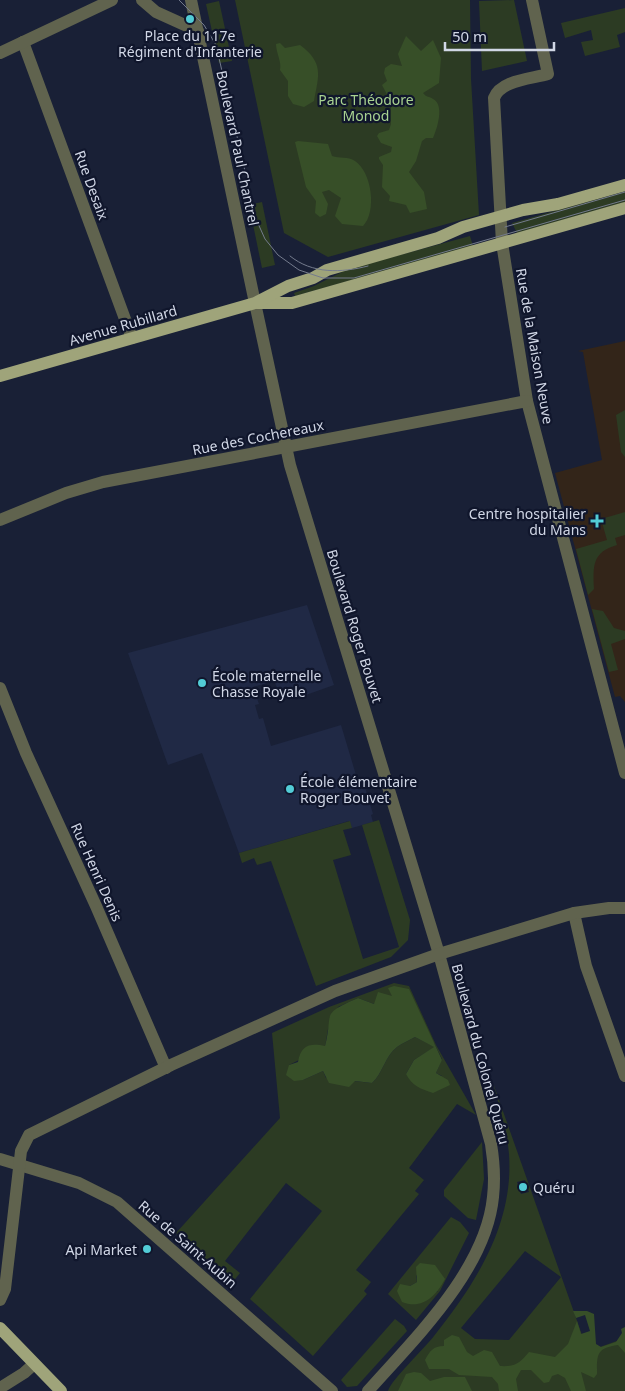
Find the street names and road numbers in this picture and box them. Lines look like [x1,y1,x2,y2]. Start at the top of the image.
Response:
street label: Boulevard Paul Chantrel [212,69,264,227]
street label: Rue Desaix [71,148,114,223]
street label: Rue de la Maison Neuve [512,267,558,426]
street label: Avenue Rubillard [67,300,179,350]
street label: Rue des Cochereaux [191,415,326,459]
street label: Boulevard Roger Bouvet [323,547,387,705]
street label: Rue Henri Denis [67,820,127,925]
street label: Boulevard du Colonel Quéru [448,962,514,1146]
street label: Rue de Saint-Aubin [135,1196,241,1292]

